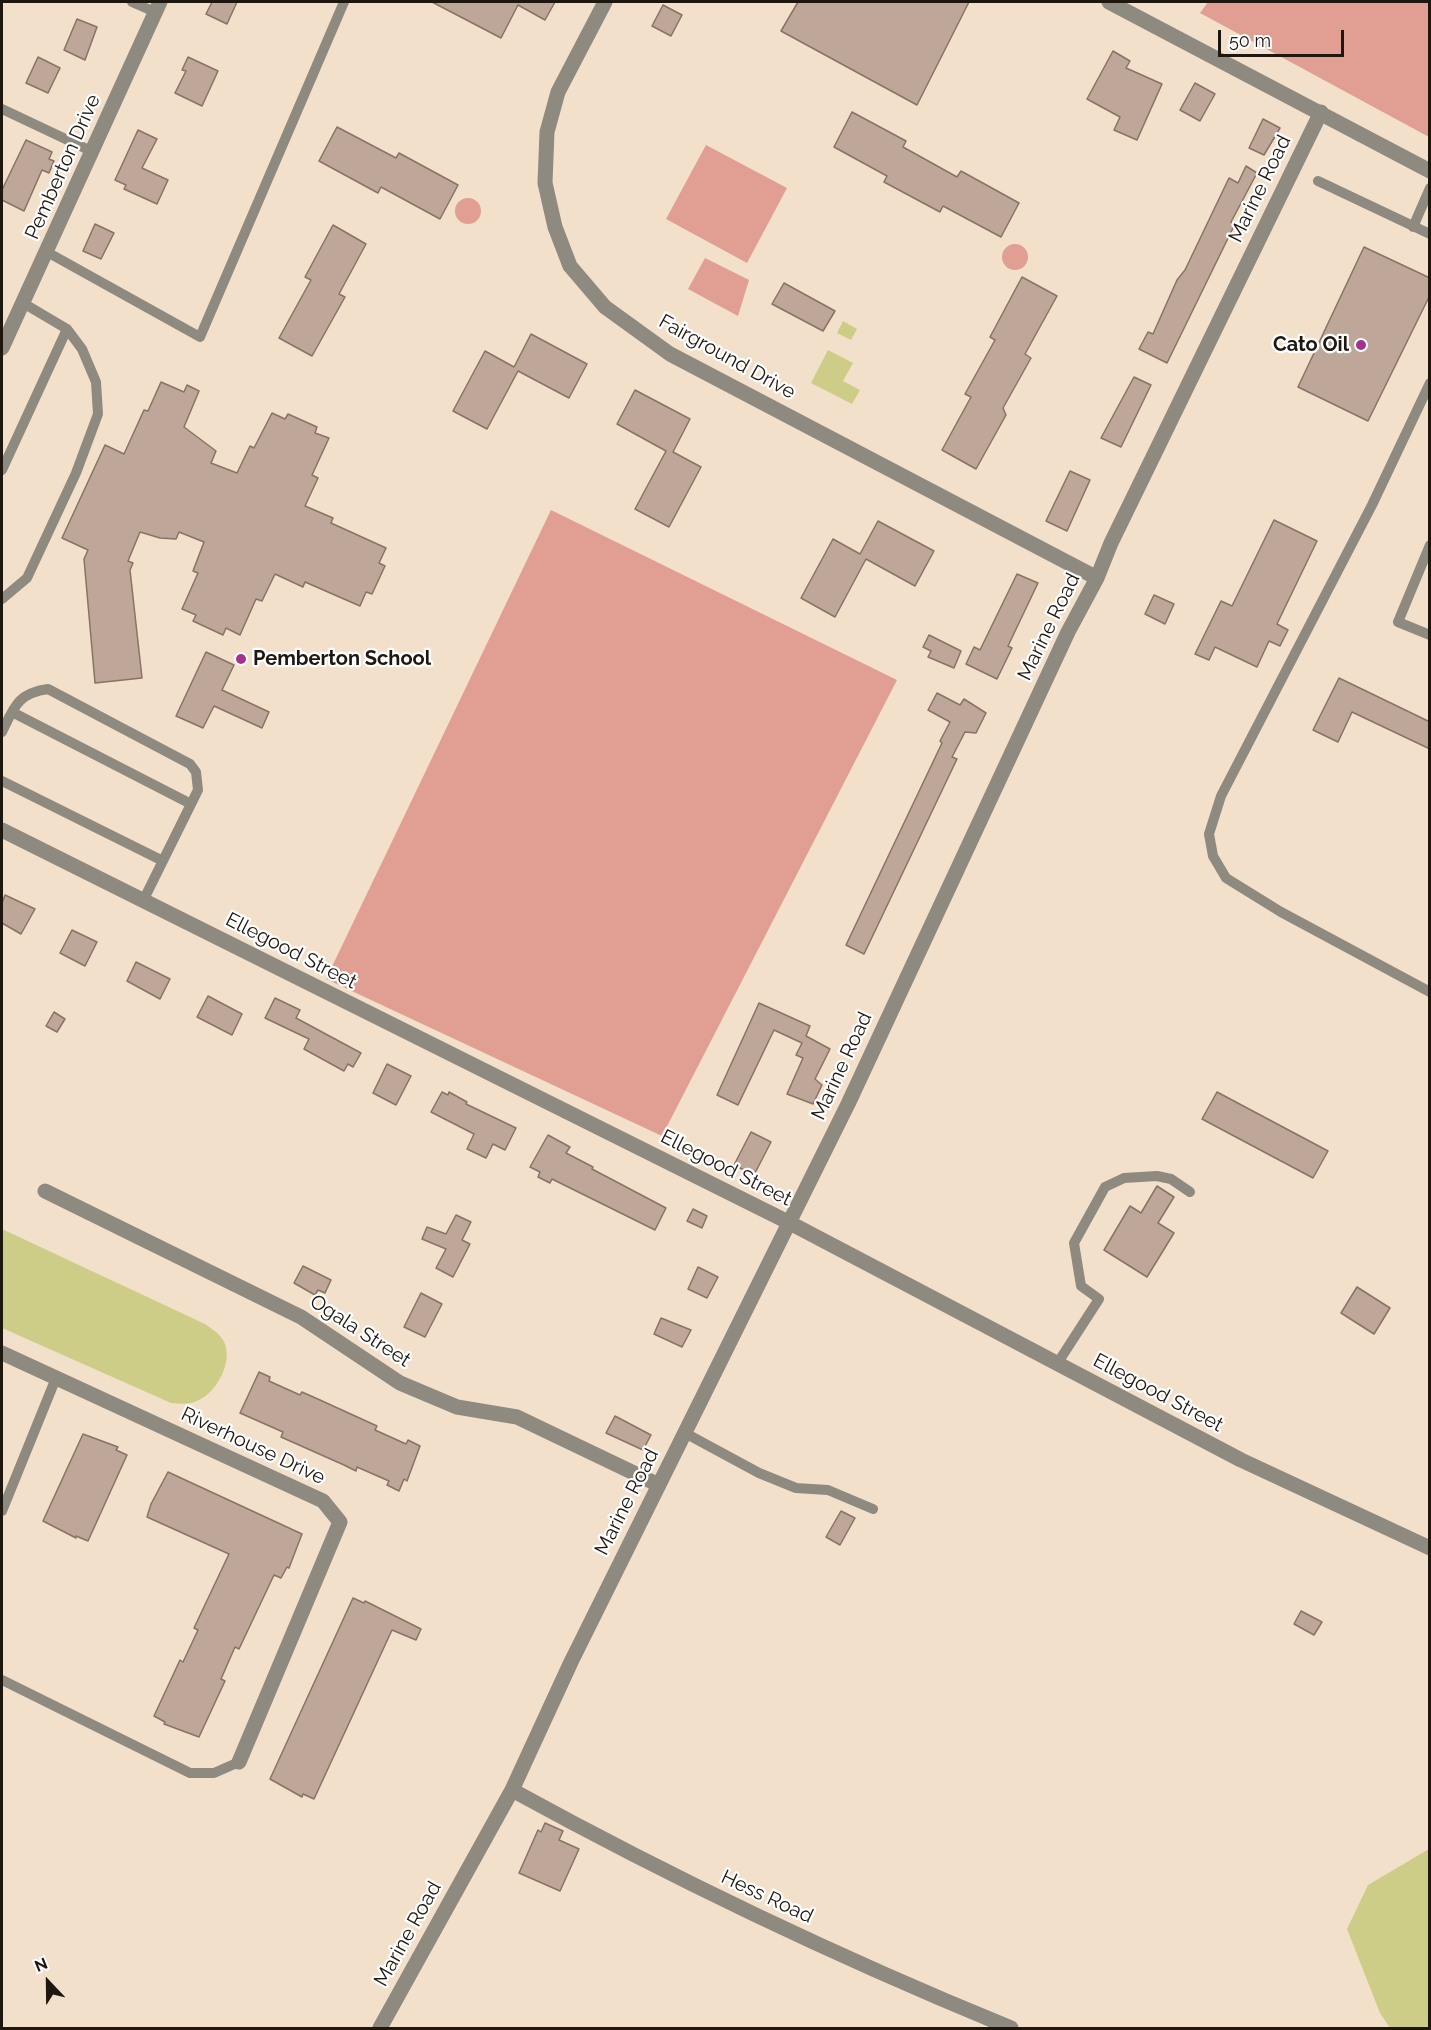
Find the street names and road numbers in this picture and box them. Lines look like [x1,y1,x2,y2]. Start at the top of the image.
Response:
street label: Pemberton Drive [20,91,106,243]
street label: Marine Road [1224,132,1296,246]
street label: Fairground Drive [655,310,799,404]
street label: Marine Road [1013,570,1085,684]
street label: Ellegood Street [221,908,361,994]
street label: Marine Road [807,1008,877,1124]
street label: Ellegood Street [656,1125,796,1211]
street label: Ogala Street [305,1290,415,1372]
street label: Ellegood Street [1089,1349,1227,1437]
street label: Riverhouse Drive [177,1402,329,1490]
street label: Marine Road [590,1445,664,1559]
street label: Hess Road [717,1865,817,1929]
street label: Marine Road [369,1877,447,1991]

